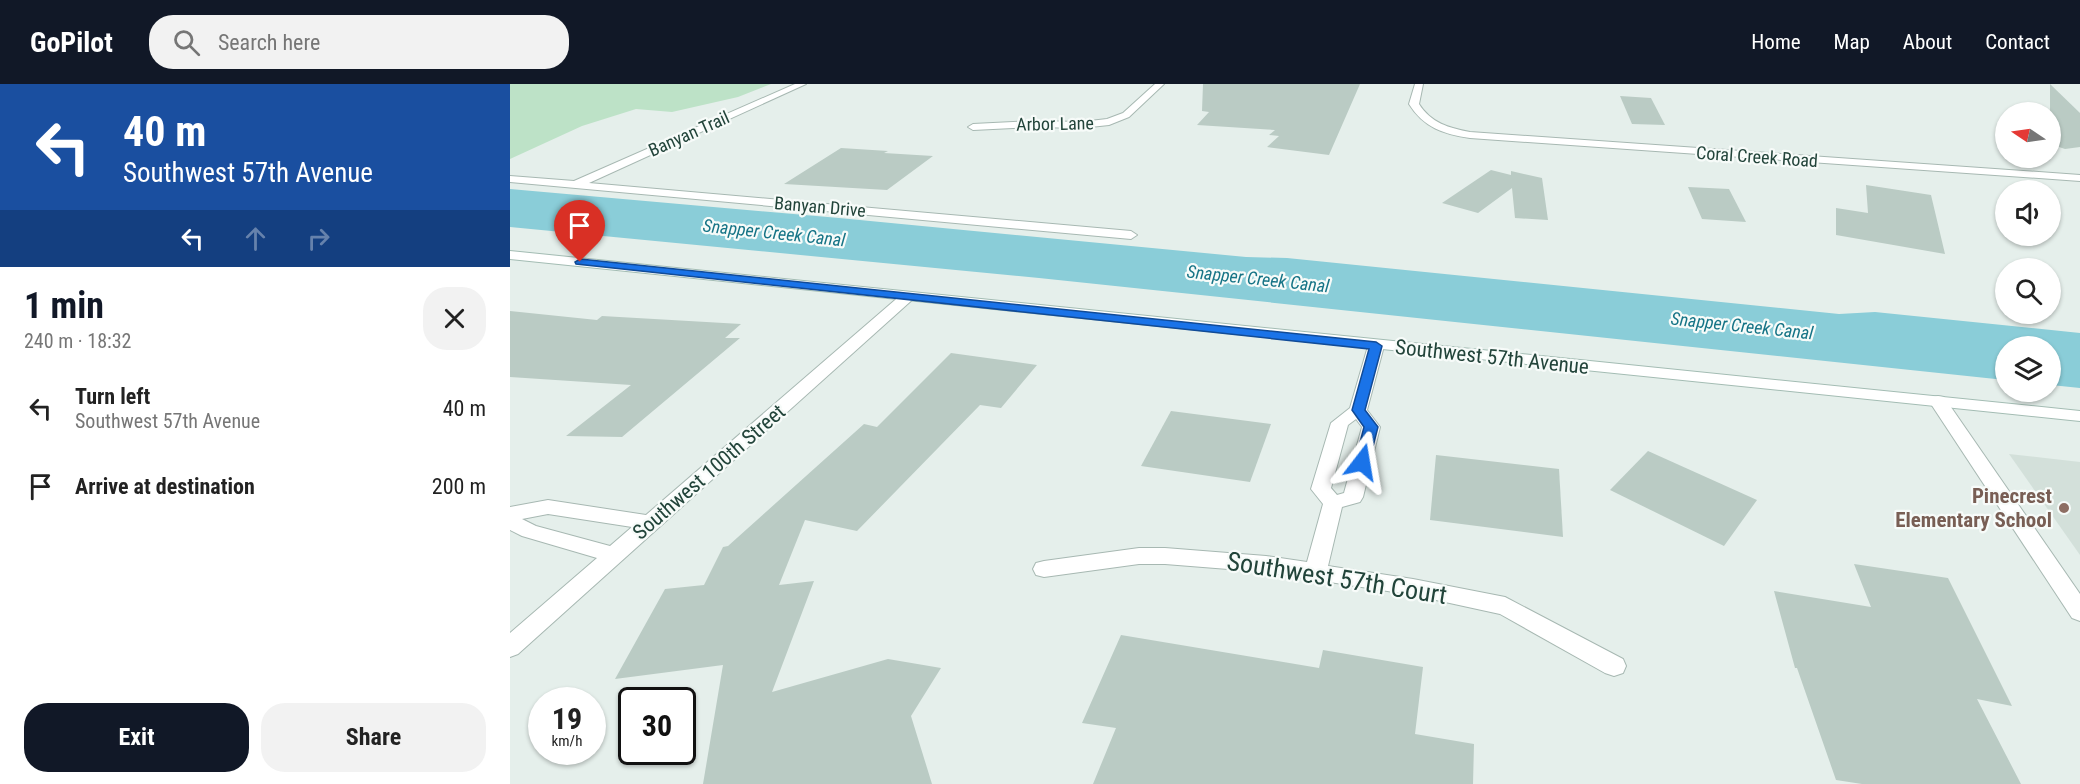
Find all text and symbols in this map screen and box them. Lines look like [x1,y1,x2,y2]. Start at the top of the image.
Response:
search box [149,15,569,69]
text: GoPilot [30,26,113,59]
icon: search [170,26,203,59]
text: Search here [218,30,320,55]
text: Home [1751,30,1801,54]
text: Map [1834,30,1870,54]
text: About [1903,30,1952,54]
text: Contact [1985,30,2050,54]
north arrow [1995,102,2061,168]
map controls [1995,102,2061,402]
street label: Banyan Trail [645,106,733,161]
text: 40 m [123,107,206,156]
icon: left [24,108,102,186]
street label: Arbor Lane [1016,112,1094,135]
street label: Coral Creek Road [1695,142,1819,171]
text: Southwest 57th Avenue [123,157,373,189]
button: sound [1995,180,2061,246]
street label: Banyan Drive [773,192,867,221]
pin [554,200,605,262]
icon: arrive [563,209,596,242]
water label: Snapper Creek Canal [702,215,847,251]
icon: left [176,222,209,255]
icon: ahead [239,222,272,255]
icon: right [302,222,335,255]
button: search [1995,258,2061,324]
water label: Snapper Creek Canal [1186,261,1331,297]
text: 1 min [24,285,104,327]
button: close [423,287,486,350]
water label: Snapper Creek Canal [1670,308,1815,344]
text: 240 m · 18:32 [24,329,131,353]
street label: Southwest 57th Avenue [1394,335,1590,379]
button: layers [1995,336,2061,402]
text: Turn left [75,384,150,409]
icon: left [24,392,57,425]
text: 40 m [443,396,486,421]
street label: Southwest 100th Street [628,399,790,545]
text: Southwest 57th Avenue [75,409,260,433]
position arrow [1330,430,1394,494]
icon: arrive [24,470,57,503]
text: Arrive at destination [75,474,255,499]
text: 200 m [432,474,486,499]
place label: Pinecrest Elementary School [1895,484,2052,532]
marker: Pinecrest Elementary School [2057,501,2071,515]
street label: Southwest 57th Court [1225,546,1449,610]
speed limit sign: 30 [618,687,696,765]
text: 19 [552,701,582,736]
button: Exit [24,703,249,772]
button: Share [261,703,486,772]
text: km/h [552,732,582,750]

